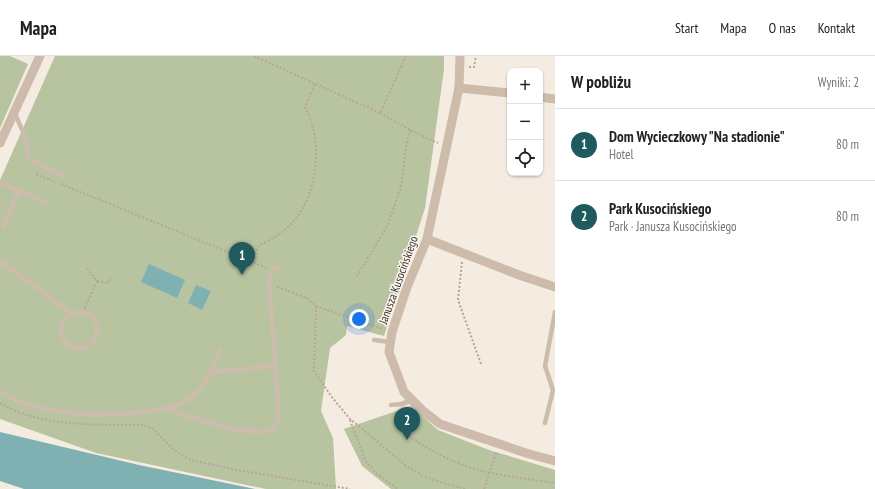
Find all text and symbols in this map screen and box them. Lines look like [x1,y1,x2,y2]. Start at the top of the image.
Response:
text: Mapa [20,16,57,40]
text: Start [675,19,698,37]
text: Mapa [720,19,747,37]
text: O nas [769,19,796,37]
text: Kontakt [818,19,855,37]
map controls [507,68,543,176]
button: + [507,68,543,104]
text: W pobliżu [571,71,631,93]
text: Wyniki: 2 [818,74,859,91]
button: − [507,104,543,140]
text: Dom Wycieczkowy "Na stadionie" [609,127,785,146]
text: 1 [581,136,587,153]
text: 80 m [836,136,859,153]
button: locate [507,140,543,176]
text: Hotel [609,146,633,163]
text: Park Kusocińskiego [609,199,711,218]
text: 2 [581,208,587,225]
text: 80 m [836,208,859,225]
text: Park · Janusza Kusocińskiego [609,218,737,235]
street label: Janusza Kusocińskiego [375,234,421,327]
pin: 1 [229,242,255,275]
your location [349,309,369,329]
pin: 2 [394,407,420,440]

